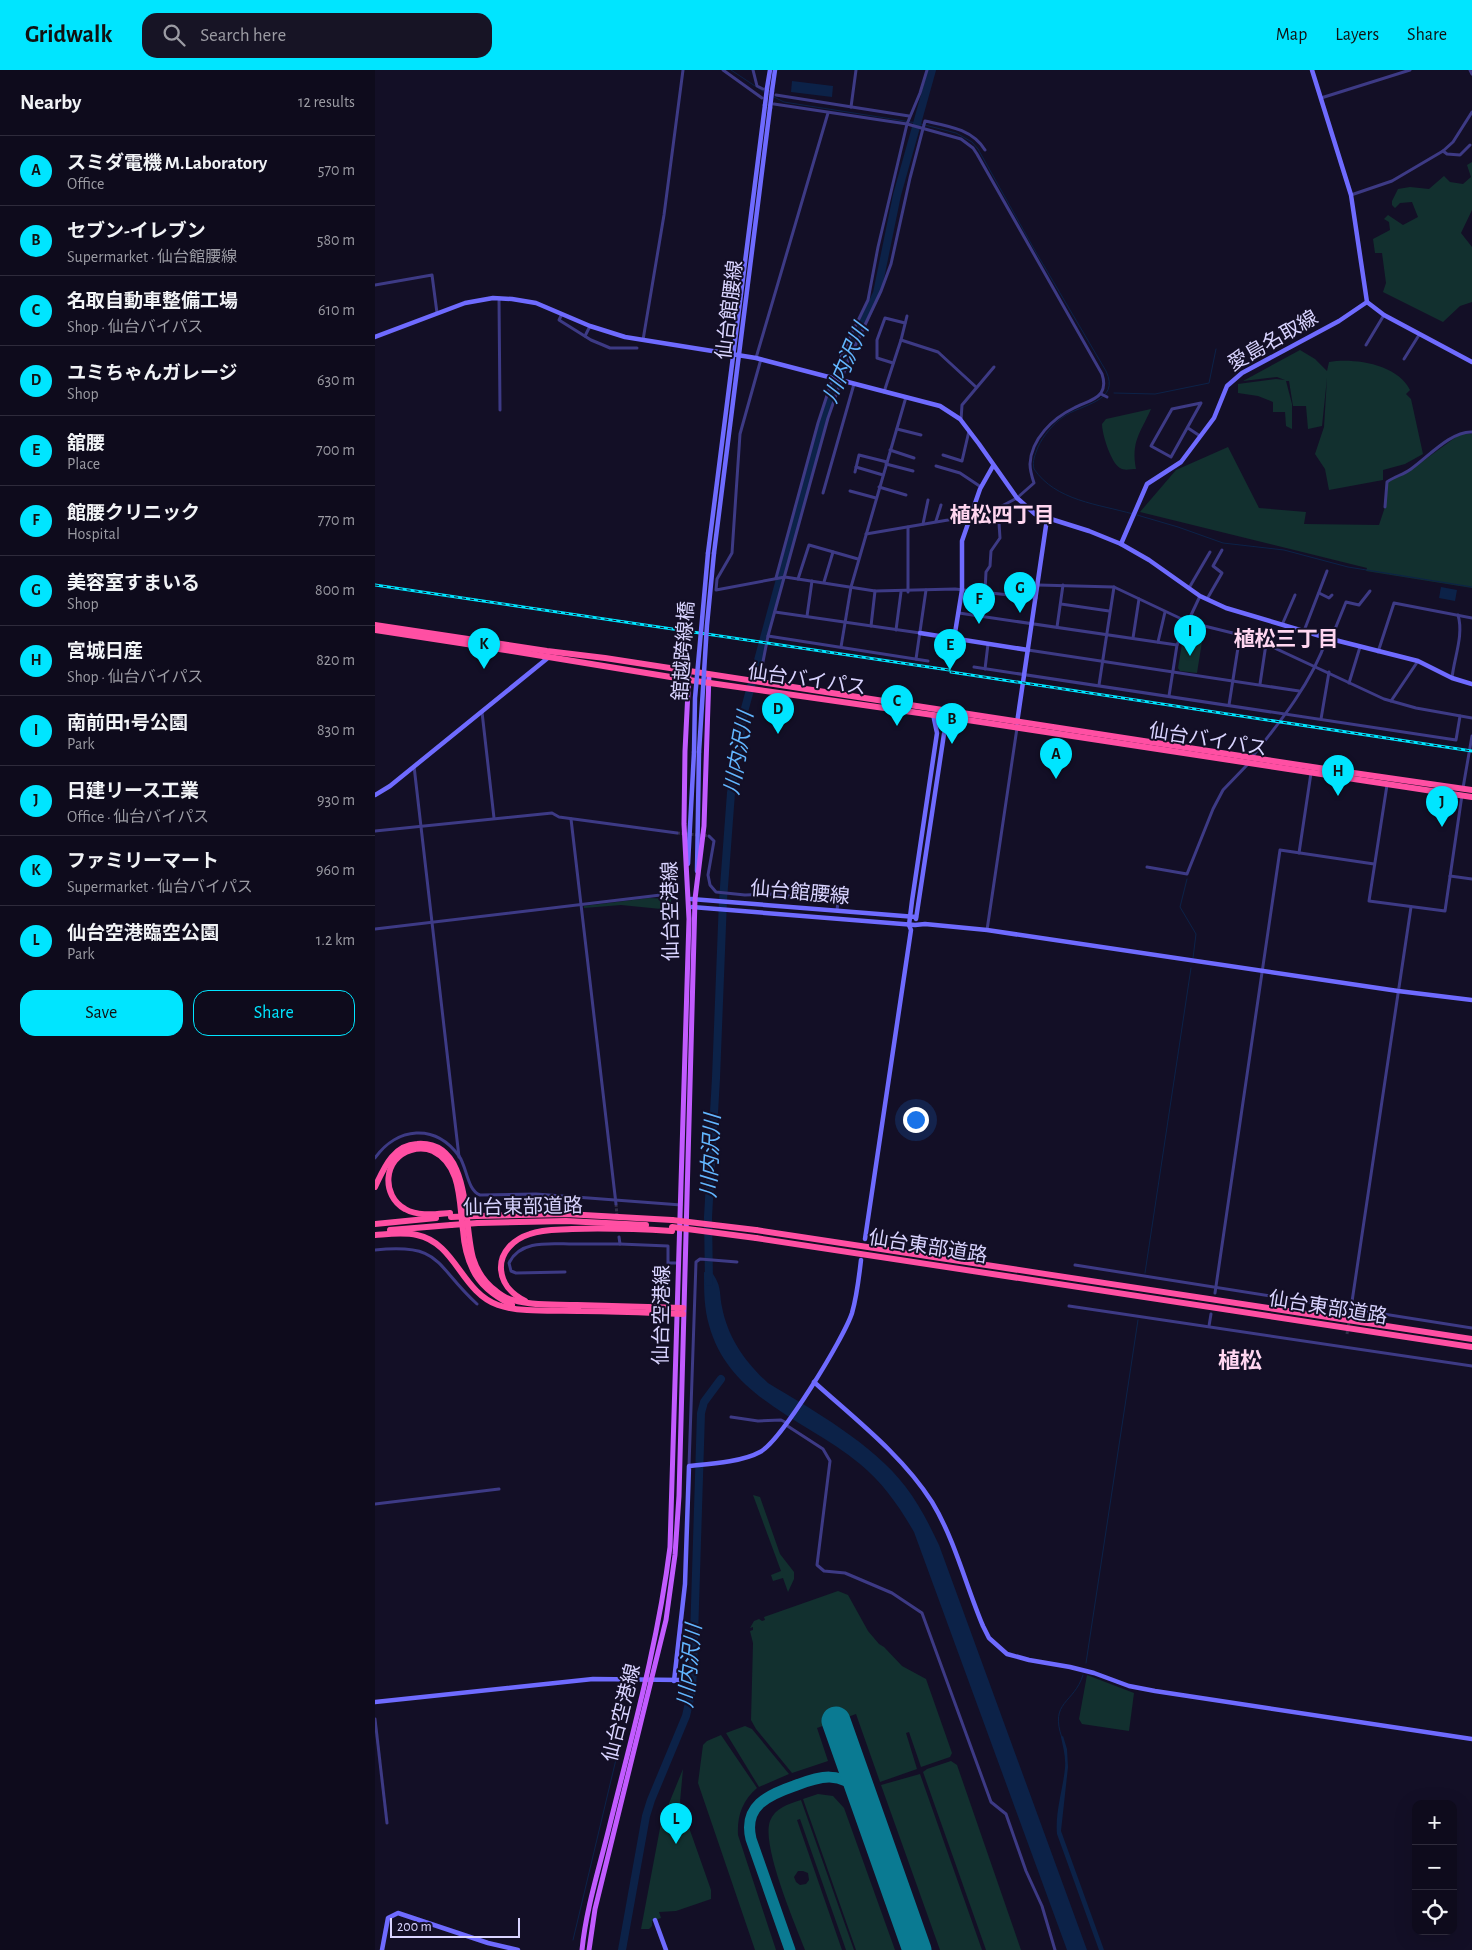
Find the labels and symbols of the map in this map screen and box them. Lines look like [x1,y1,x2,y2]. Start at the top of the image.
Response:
street label: 仙台館腰線 [712,259,746,361]
street label: 愛島名取線 [1224,306,1321,375]
water label: 川内沢川 [819,318,873,406]
district label: 植松四丁目 [950,503,1055,526]
pin: G [1004,572,1036,613]
pin: F [963,583,995,624]
street label: 舘越跨線橋 [669,600,697,702]
pin: I [1174,615,1206,656]
district label: 植松三丁目 [1234,627,1339,650]
pin: K [468,628,500,669]
pin: E [934,629,966,670]
street label: 仙台バイパス [746,661,868,698]
pin: C [881,685,913,726]
pin: D [762,693,794,734]
pin: B [936,703,968,744]
water label: 川内沢川 [720,708,757,796]
street label: 仙台バイパス [1147,720,1269,759]
pin: A [1040,738,1072,779]
pin: H [1322,755,1354,796]
pin: J [1426,786,1458,827]
street label: 仙台空港線 [658,861,682,961]
street label: 仙台館腰線 [749,877,851,907]
your location [903,1107,929,1133]
water label: 川内沢川 [697,1111,724,1198]
street label: 仙台東部道路 [463,1195,583,1218]
street label: 仙台東部道路 [867,1227,989,1266]
street label: 仙台空港線 [649,1265,673,1365]
street label: 仙台東部道路 [1267,1288,1389,1327]
district label: 植松 [1218,1349,1262,1372]
water label: 川内沢川 [674,1621,705,1709]
street label: 仙台空港線 [598,1662,644,1764]
pin: L [660,1803,692,1844]
scale bar [390,1915,520,1938]

